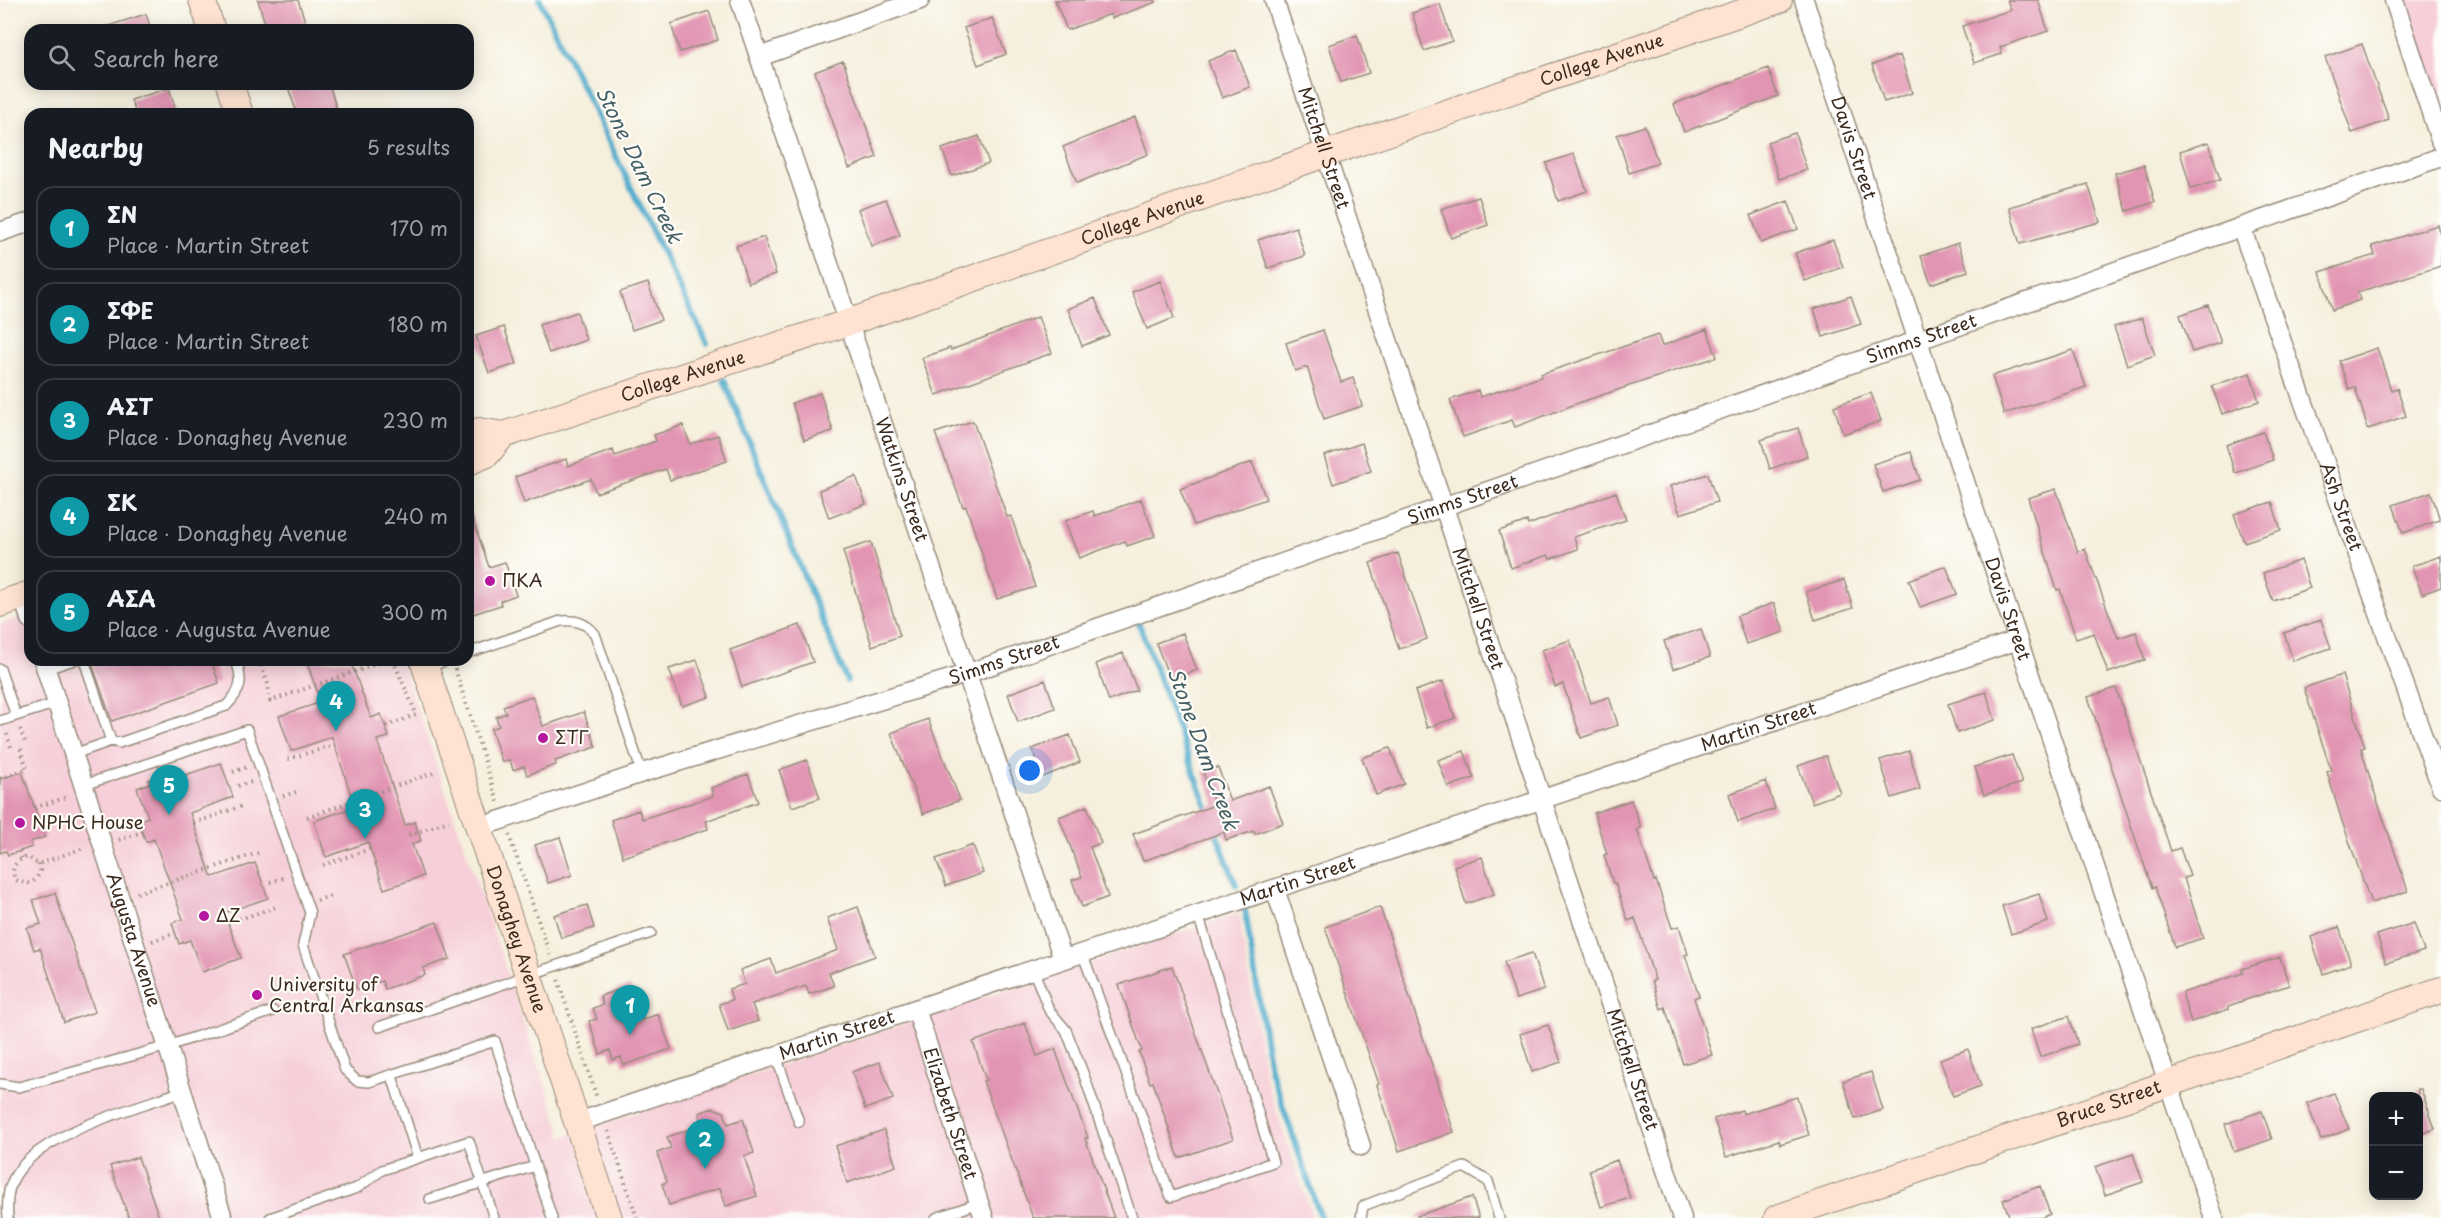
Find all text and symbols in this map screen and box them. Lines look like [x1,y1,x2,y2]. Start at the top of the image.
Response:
search box [24,24,474,90]
street label: College Avenue [1536,25,1667,92]
icon: search [45,41,78,74]
text: Search here [93,41,219,74]
water label: Stone Dam Creek [589,81,691,249]
street label: Mitchell Street [1292,83,1358,212]
street label: Davis Street [1825,92,1885,203]
text: Nearby [48,128,143,167]
text: 5 results [367,132,450,162]
street label: College Avenue [1076,183,1207,251]
text: ΣΝ [107,197,137,230]
text: 1 [65,213,74,243]
text: 170 m [390,213,448,243]
text: Place · Martin Street [107,230,309,260]
text: ΣΦΕ [107,293,154,326]
street label: Simms Street [1862,306,1980,370]
text: 2 [62,309,77,339]
text: 180 m [388,309,448,339]
text: Place · Martin Street [107,326,309,356]
street label: College Avenue [617,342,748,408]
text: ΑΣΤ [107,389,153,422]
text: 3 [63,405,76,435]
text: 230 m [383,405,448,435]
street label: Watkins Street [869,413,936,545]
text: Place · Donaghey Avenue [107,422,348,452]
street label: Ash Street [2314,458,2371,554]
street label: Simms Street [1403,467,1521,530]
text: ΣΚ [107,485,137,518]
text: 4 [63,501,76,531]
text: 240 m [383,501,448,531]
text: Place · Donaghey Avenue [107,518,348,548]
street label: Mitchell Street [1446,544,1512,673]
street label: Davis Street [1979,553,2039,664]
place label: ΠΚΑ [502,566,543,593]
marker: ΠΚΑ [483,574,497,588]
text: ΑΣΑ [107,581,156,614]
text: 5 [63,597,76,627]
text: 300 m [381,597,448,627]
text: Place · Augusta Avenue [107,614,331,644]
street label: Simms Street [945,627,1063,691]
water label: Stone Dam Creek [1161,663,1248,835]
pin: 4 [316,682,356,731]
street label: Martin Street [1697,694,1819,757]
place label: ΣΤΓ [555,723,589,750]
marker: ΣΤΓ [536,731,550,745]
your location [1015,756,1044,785]
pin: 5 [150,766,188,815]
pin: 3 [346,790,385,839]
place label: NPHC House [32,808,144,835]
marker: NPHC House [13,816,27,830]
street label: Martin Street [1236,848,1359,912]
street label: Donaghey Avenue [480,861,555,1016]
street label: Augusta Avenue [100,869,169,1010]
place label: ΔΖ [216,901,241,928]
marker: ΔΖ [197,909,211,923]
place label: University of Central Arkansas [269,970,424,1018]
pin: 1 [610,986,650,1035]
marker: University of Central Arkansas [250,988,264,1002]
street label: Martin Street [775,1002,898,1066]
street label: Mitchell Street [1601,1004,1667,1134]
street label: Elizabeth Street [917,1044,986,1183]
street label: Bruce Street [2053,1072,2164,1133]
map controls [2369,1092,2423,1200]
button: + [2369,1092,2423,1146]
pin: 2 [686,1120,724,1169]
button: − [2369,1146,2423,1200]

